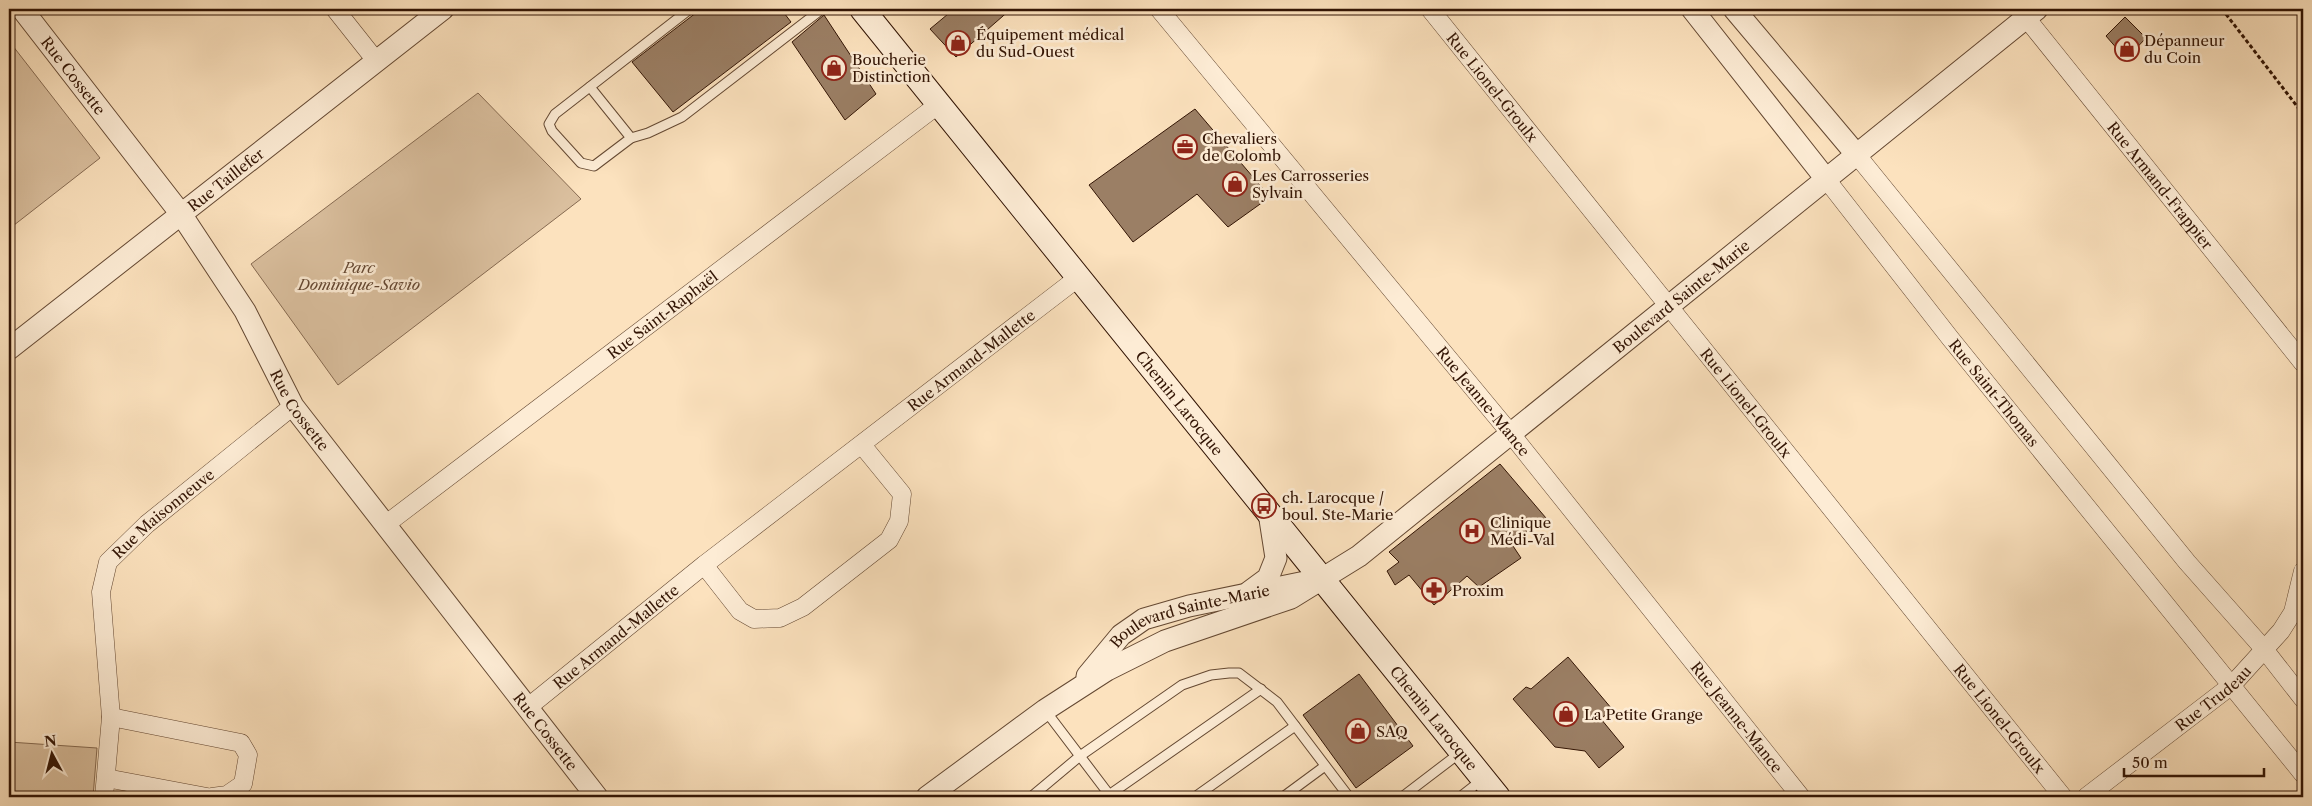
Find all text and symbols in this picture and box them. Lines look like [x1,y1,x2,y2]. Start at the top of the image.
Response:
place label: Équipement médical du Sud-Ouest [976,25,1125,61]
street label: Rue Lionel-Groulx [1443,28,1543,146]
shop icon: Équipement médical du Sud-Ouest [945,30,971,56]
place label: Dépanneur du Coin [2144,31,2225,67]
street label: Rue Cossette [37,32,110,118]
shop icon: Dépanneur du Coin [2114,36,2140,62]
place label: Boucherie Distinction [852,50,931,86]
shop icon: Boucherie Distinction [821,55,847,81]
street label: Rue Armand-Frappier [2103,118,2218,254]
place label: Chevaliers de Colomb [1202,129,1281,165]
office icon: Chevaliers de Colomb [1172,134,1198,160]
street label: Rue Taillefer [183,143,268,215]
place label: Les Carrosseries Sylvain [1252,166,1369,202]
shop icon: Les Carrosseries Sylvain [1222,171,1248,197]
street label: Boulevard Sainte-Marie [1609,235,1753,357]
park label: Parc Dominique-Savio [297,258,420,294]
street label: Rue Saint-Raphaël [603,266,722,362]
street label: Rue Armand-Mallette [903,305,1038,415]
street label: Rue Saint-Thomas [1945,335,2043,450]
street label: Rue Jeanne-Mance [1433,342,1534,460]
street label: Rue Lionel-Groulx [1697,344,1796,462]
street label: Chemin Larocque [1132,347,1228,459]
street label: Rue Cossette [266,366,334,454]
street label: Rue Maisonneuve [108,464,218,562]
place label: ch. Larocque / boul. Ste-Marie [1282,488,1394,524]
bus stop icon: ch. Larocque / boul. Ste-Marie [1251,493,1277,519]
place label: Clinique Médi-Val [1490,513,1555,549]
hospital icon: Clinique Médi-Val [1459,518,1485,544]
pharmacy icon: Proxim [1421,577,1447,603]
street label: Rue Armand-Mallette [549,580,682,693]
street label: Boulevard Sainte-Marie [1105,580,1271,651]
place label: Proxim [1452,581,1504,600]
street label: Rue Jeanne-Mance [1687,658,1787,776]
street label: Rue Lionel-Groulx [1950,660,2050,777]
street label: Rue Trudeau [2171,661,2255,735]
street label: Chemin Larocque [1386,662,1482,774]
street label: Rue Cossette [510,688,582,774]
shop icon: La Petite Grange [1553,701,1579,727]
place label: La Petite Grange [1584,705,1703,724]
shop icon: SAQ [1345,718,1371,744]
place label: SAQ [1376,722,1408,741]
north arrow [28,728,78,778]
text: N [43,731,58,751]
scale bar [2124,746,2264,778]
text: 50 m [2132,753,2168,772]

